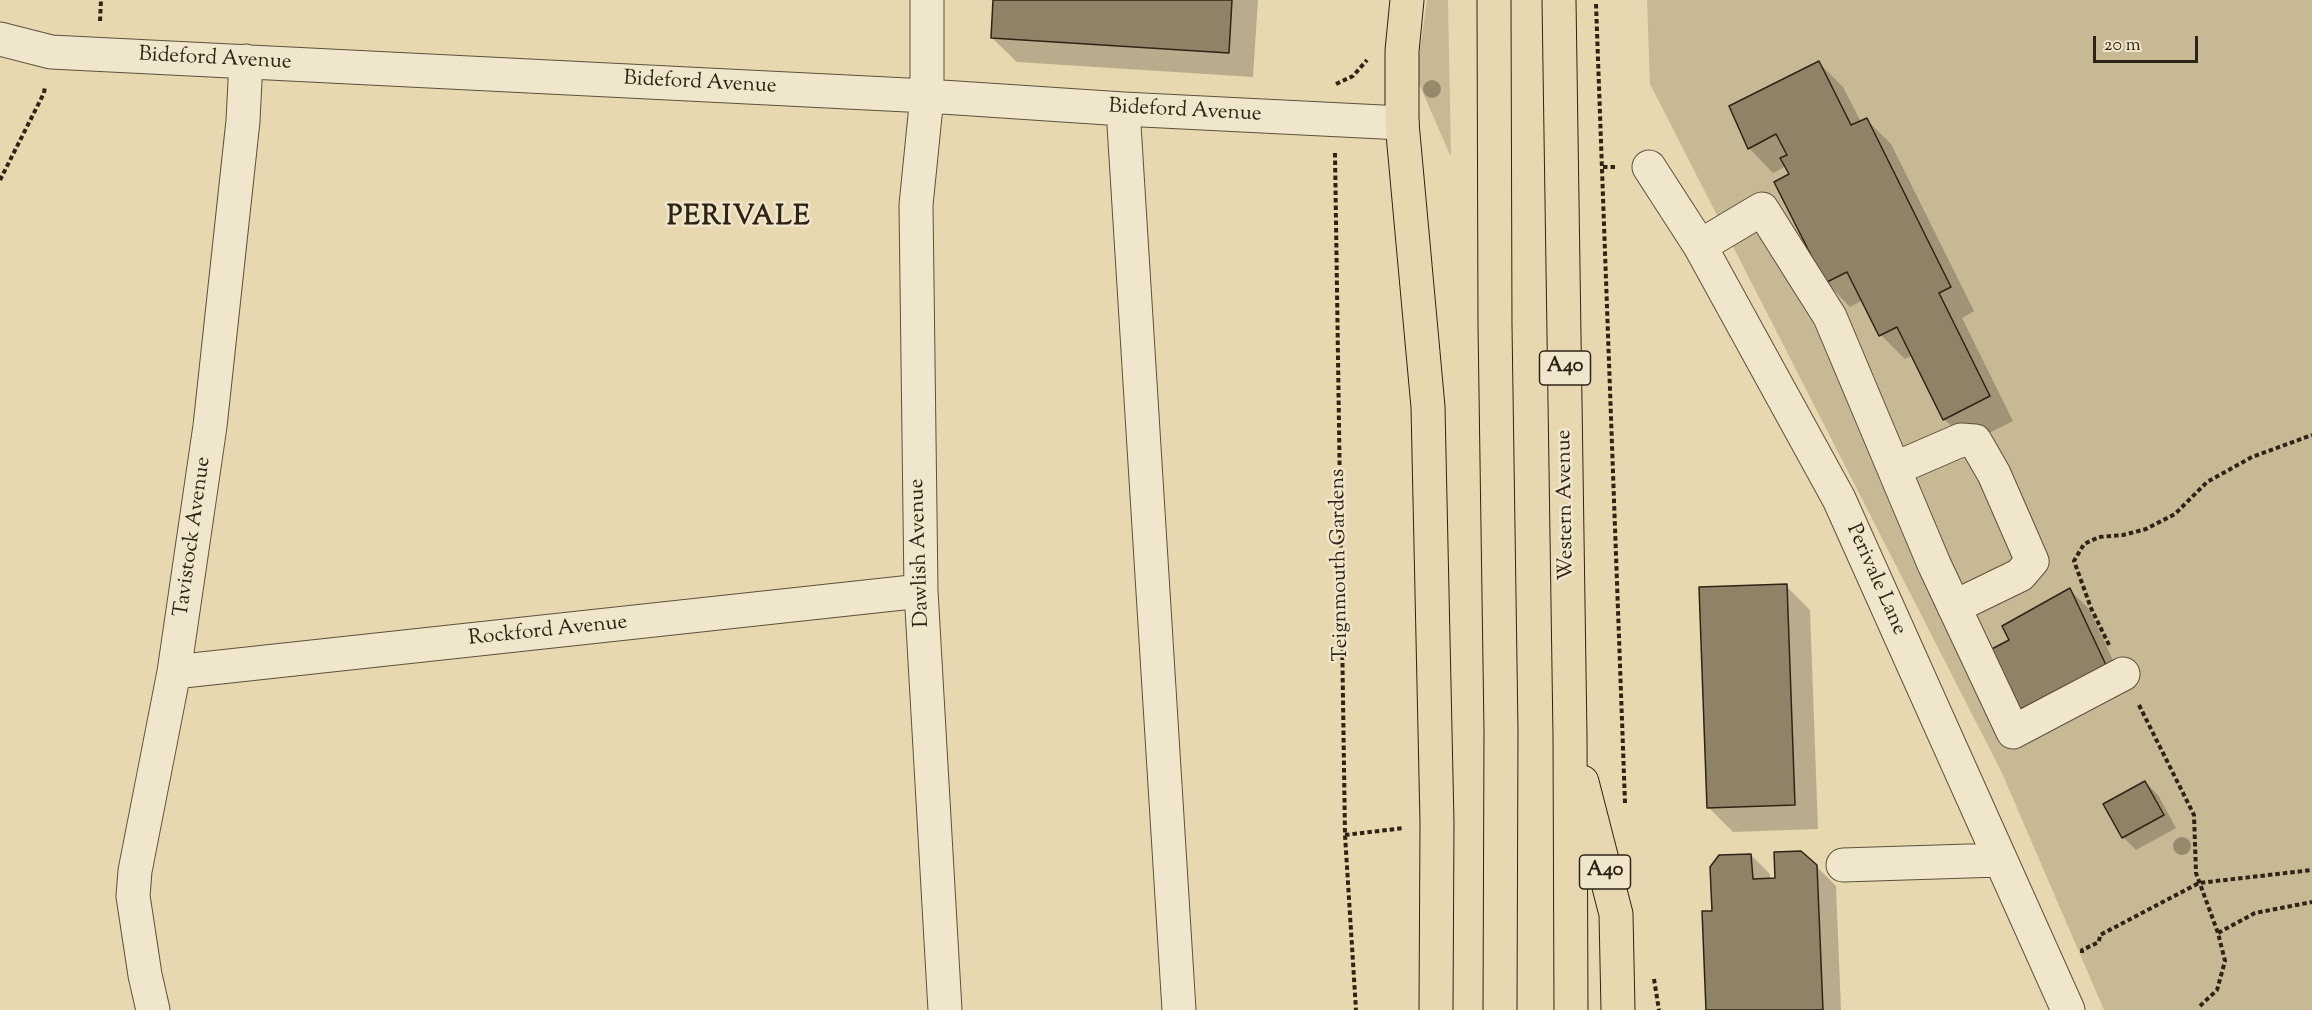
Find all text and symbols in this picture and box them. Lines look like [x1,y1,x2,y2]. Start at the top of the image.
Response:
scale bar [2096,24,2201,62]
text: 20 m [2104,33,2141,59]
street label: Bideford Avenue [138,43,292,77]
street label: Bideford Avenue [623,67,777,101]
street label: Bideford Avenue [1108,95,1262,129]
district label: PERIVALE [667,203,811,235]
road number: A40 [1540,351,1590,385]
street label: Western Avenue [1553,429,1581,581]
street label: Tavistock Avenue [170,455,218,619]
street label: Teignmouth Gardens [1327,469,1355,661]
street label: Dawlish Avenue [906,478,936,628]
street label: Perivale Lane [1839,520,1911,640]
street label: Rockford Avenue [467,611,629,653]
road number: A40 [1580,855,1630,889]

